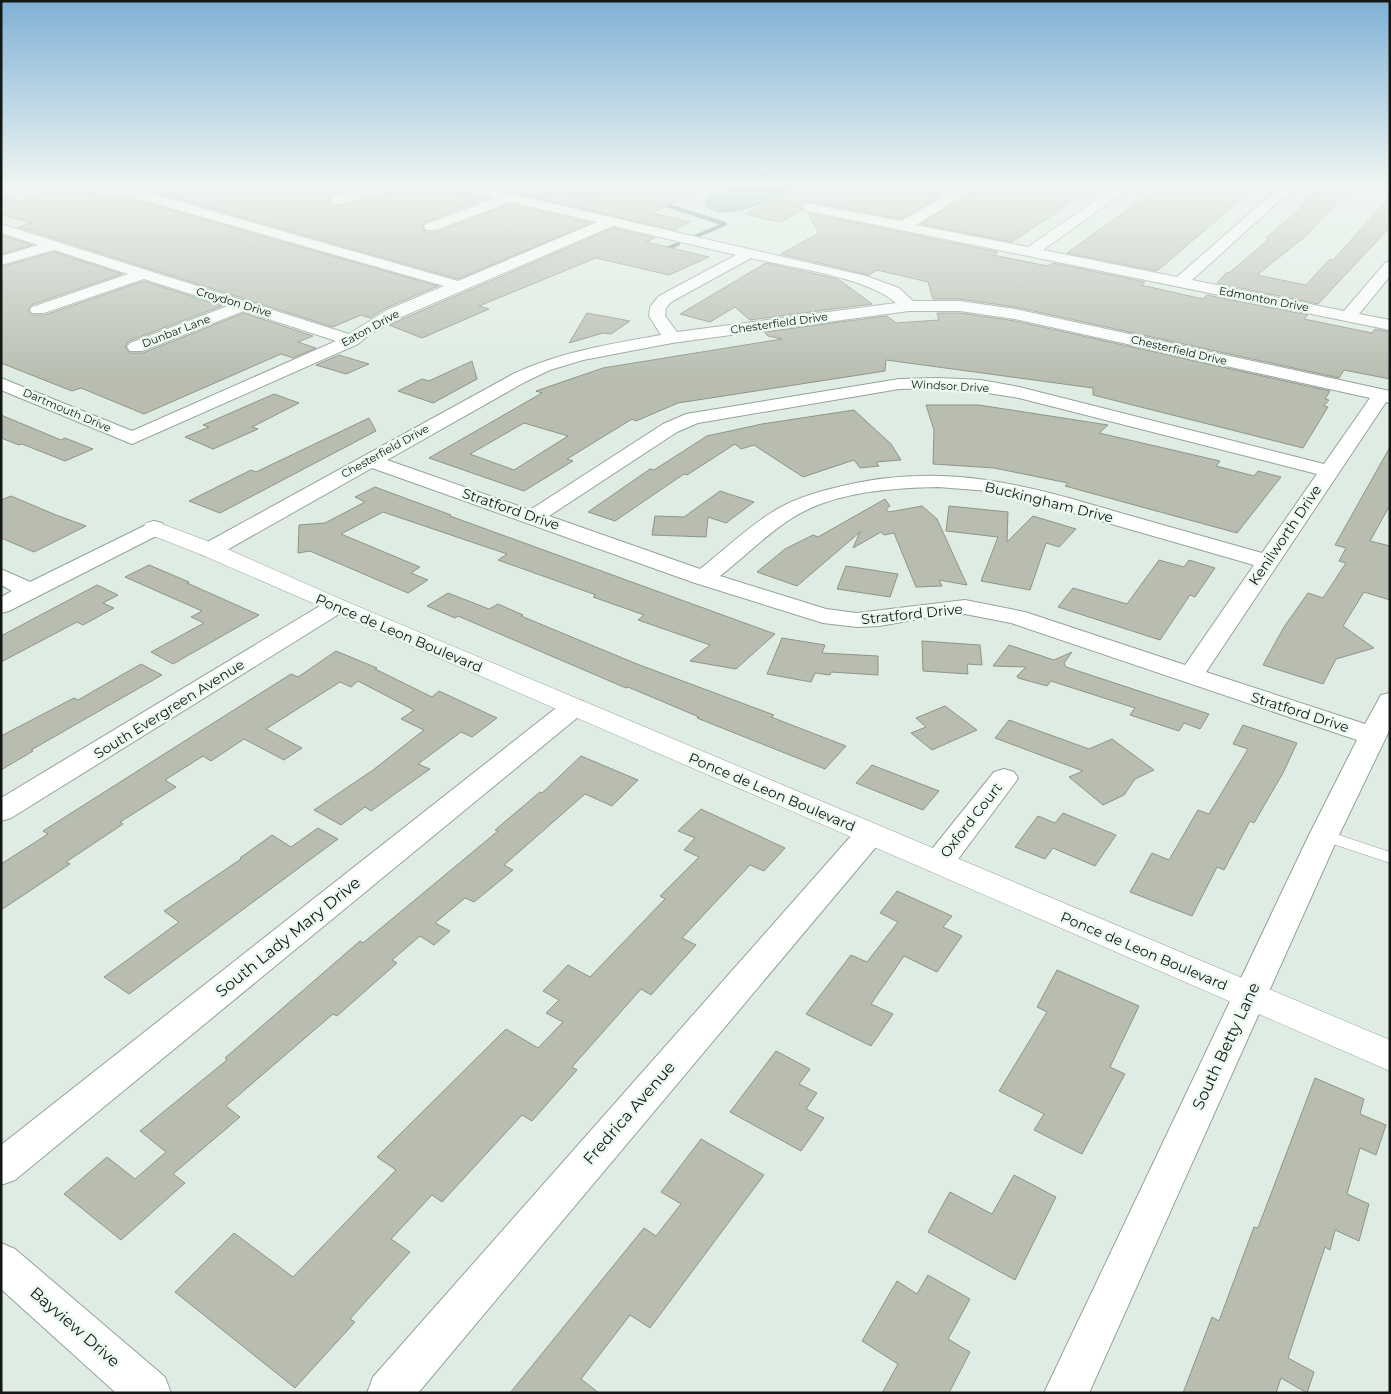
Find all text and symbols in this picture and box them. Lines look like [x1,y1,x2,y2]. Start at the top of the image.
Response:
street label: Edmonton Drive [1218,283,1310,315]
street label: Croydon Drive [195,284,274,320]
street label: Eaton Drive [339,306,402,350]
street label: Chesterfield Drive [729,309,829,337]
street label: Dunbar Lane [140,311,213,350]
street label: Chesterfield Drive [1130,332,1229,368]
street label: Windsor Drive [911,377,990,395]
street label: Dartmouth Drive [21,385,113,435]
street label: Chesterfield Drive [339,421,432,481]
street label: Buckingham Drive [983,477,1115,527]
street label: Kenilworth Drive [1245,481,1325,589]
street label: Stratford Drive [460,484,562,534]
street label: Ponce de Leon Boulevard [313,590,485,676]
street label: Stratford Drive [860,600,964,628]
street label: South Evergreen Avenue [90,655,248,763]
street label: Stratford Drive [1249,688,1351,736]
street label: Ponce de Leon Boulevard [686,749,858,835]
street label: Oxford Court [936,779,1006,861]
street label: South Lady Mary Drive [212,873,364,1001]
street label: Ponce de Leon Boulevard [1058,908,1230,994]
street label: South Betty Lane [1188,979,1264,1113]
street label: Fredrica Avenue [579,1058,679,1168]
street label: Bayview Drive [26,1283,124,1371]

